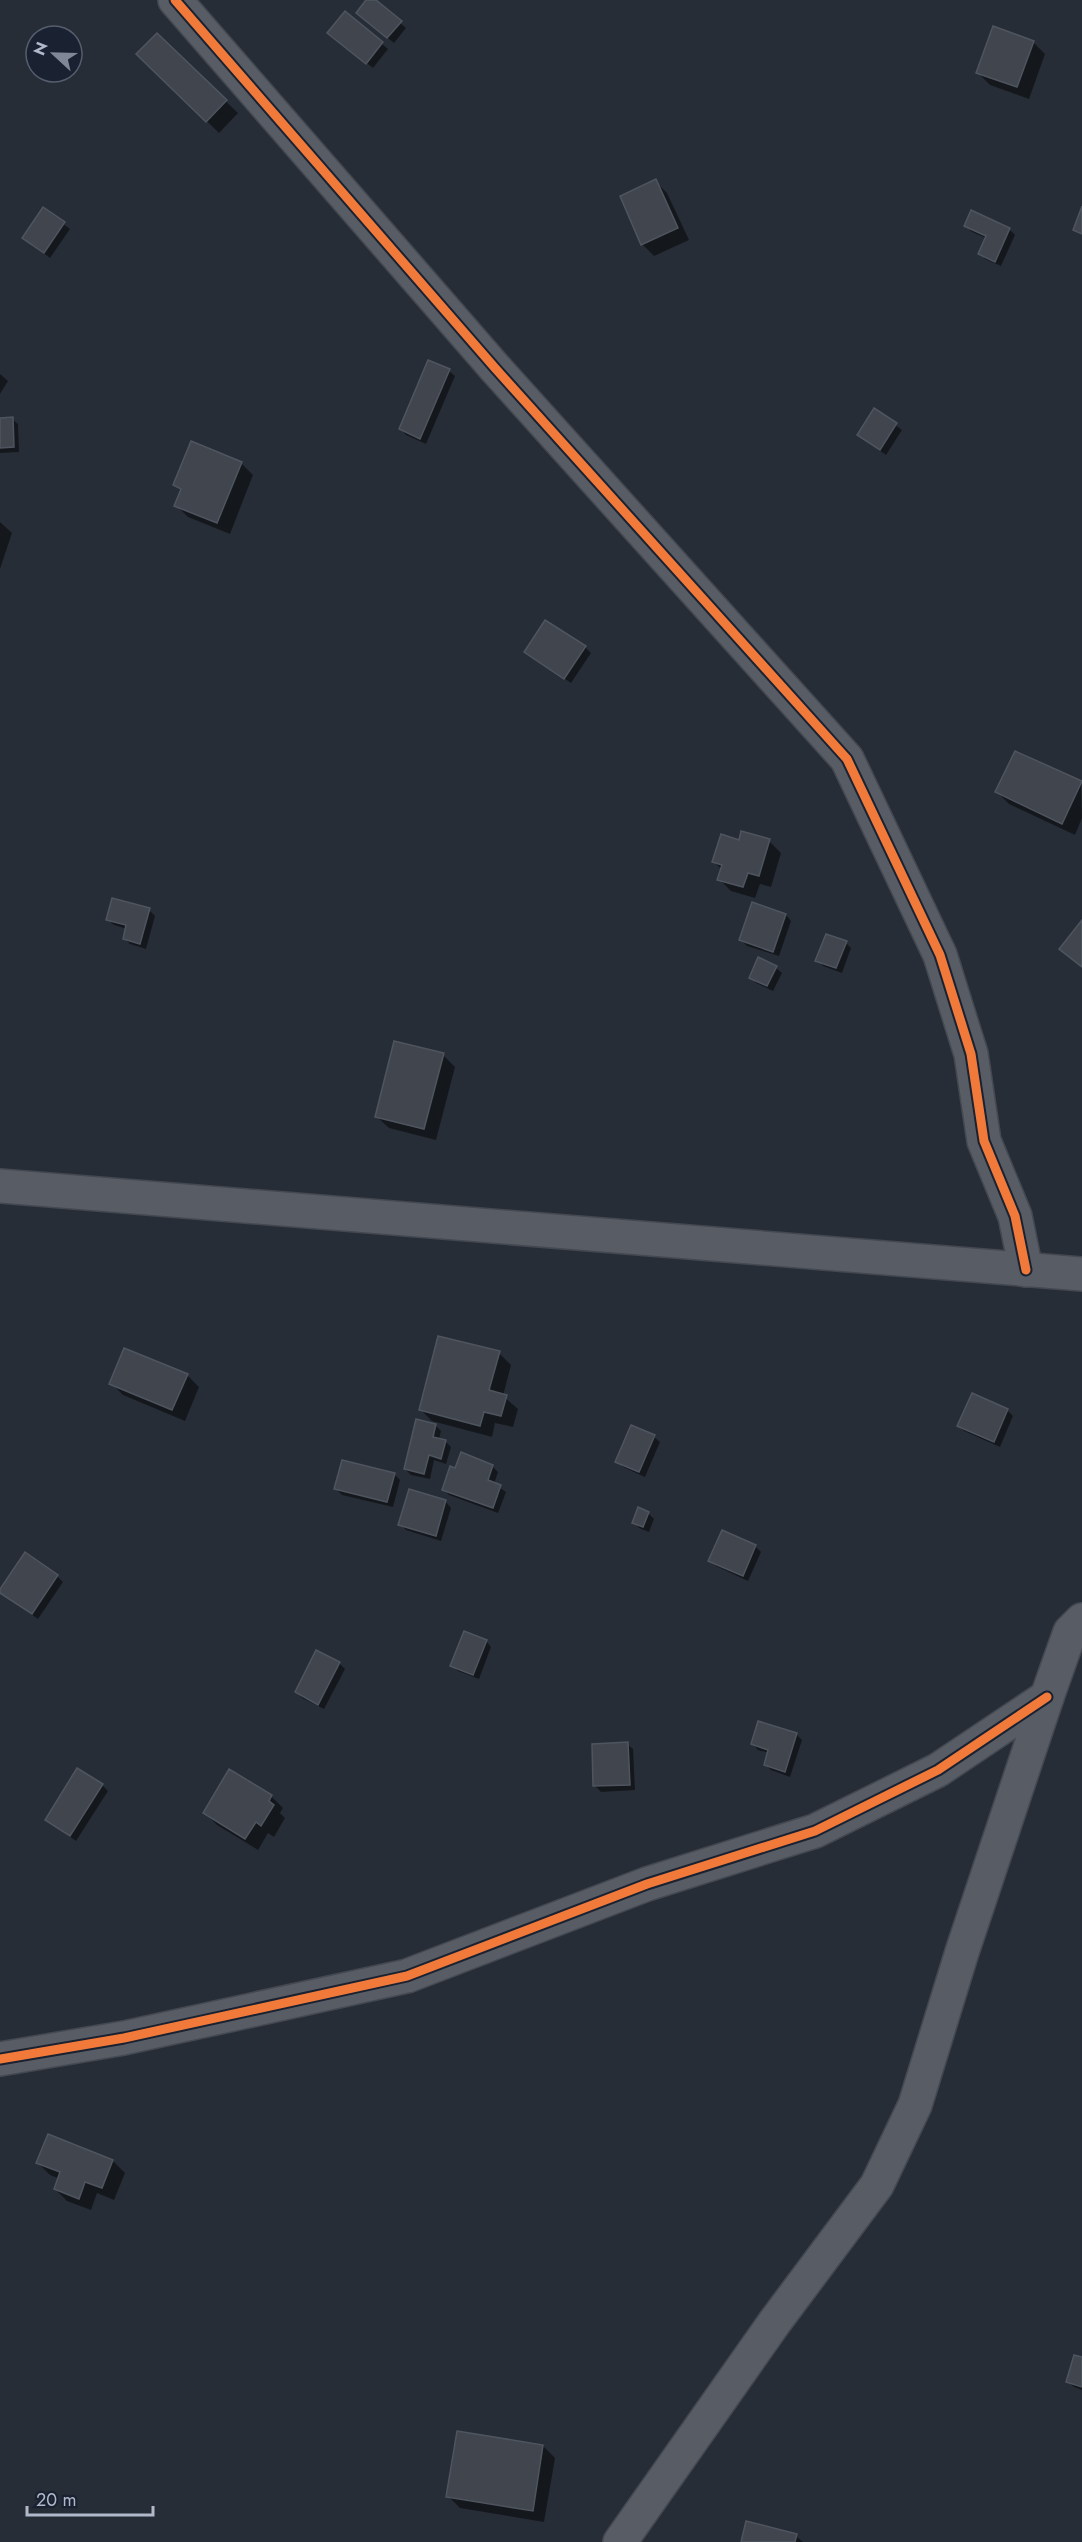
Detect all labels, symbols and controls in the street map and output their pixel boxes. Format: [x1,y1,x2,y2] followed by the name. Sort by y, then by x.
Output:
[24,24,84,84] north arrow
[28,38,54,59] text: N
[27,2479,153,2517] scale bar
[36,2487,76,2513] text: 20 m

